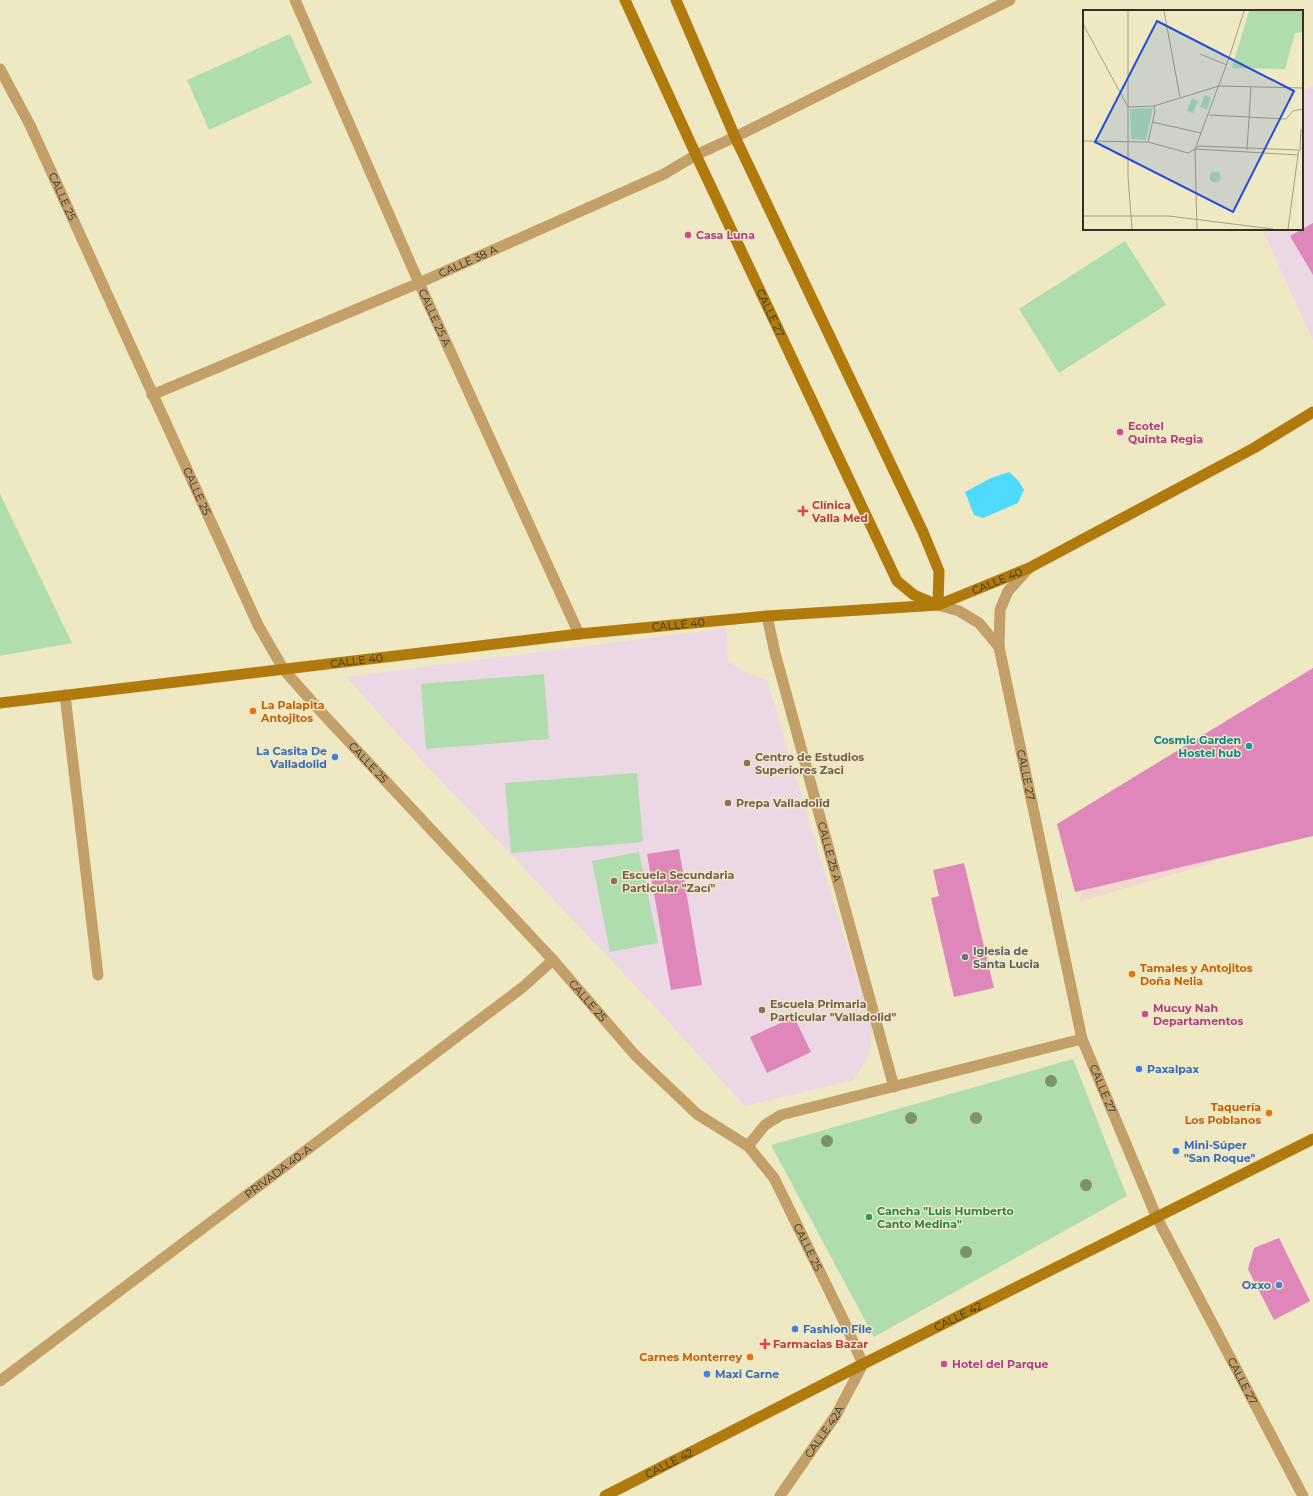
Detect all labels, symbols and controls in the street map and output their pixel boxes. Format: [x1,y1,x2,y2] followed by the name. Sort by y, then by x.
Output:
[1083,10,1303,230] inset map
[46,170,80,223] street label: CALLE 25
[696,228,755,242] place label: Casa Luna
[683,230,693,240] marker: Casa Luna
[436,242,499,280] street label: CALLE 38 A
[416,286,454,349] street label: CALLE 25 A
[753,287,788,339] street label: CALLE 27
[1128,419,1203,446] place label: Ecotel Quinta Regia
[1115,427,1125,437] marker: Ecotel Quinta Regia
[180,465,214,517] street label: CALLE 25
[811,498,868,525] place label: Clínica Valla Med
[797,505,809,517] marker: Clínica Valla Med
[970,564,1024,598] street label: CALLE 40
[651,615,706,634] street label: CALLE 40
[329,650,384,671] street label: CALLE 40
[260,698,325,725] place label: La Palapita Antojitos
[248,706,258,716] marker: La Palapita Antojitos
[1154,733,1241,760] place label: Cosmic Garden Hostel hub
[346,739,391,786] street label: CALLE 25
[1244,741,1254,751] marker: Cosmic Garden Hostel hub
[256,744,327,771] place label: La Casita De Valladolid
[1014,748,1038,801] street label: CALLE 27
[755,750,864,777] place label: Centro de Estudios Superiores Zaci
[330,752,340,762] marker: La Casita De Valladolid
[742,758,752,768] marker: Centro de Estudios Superiores Zaci
[736,796,830,810] place label: Prepa Valladolid
[723,798,733,808] marker: Prepa Valladolid
[815,820,844,884] street label: CALLE 25 A
[622,868,734,895] place label: Escuela Secundaria Particular "Zací"
[609,876,619,886] marker: Escuela Secundaria Particular "Zací"
[973,944,1040,971] place label: Iglesia de Santa Lucia
[960,952,970,962] marker: Iglesia de Santa Lucia
[1140,961,1253,988] place label: Tamales y Antojitos Doña Nelia
[1127,969,1137,979] marker: Tamales y Antojitos Doña Nelia
[566,976,610,1024] street label: CALLE 25
[770,997,896,1024] place label: Escuela Primaria Particular "Valladolid"
[1153,1001,1244,1028] place label: Mucuy Nah Departamentos
[757,1005,767,1015] marker: Escuela Primaria Particular "Valladolid"
[1140,1009,1150,1019] marker: Mucuy Nah Departamentos
[1086,1062,1119,1115] street label: CALLE 27
[1147,1062,1199,1076] place label: Paxalpax
[1134,1064,1144,1074] marker: Paxalpax
[1185,1100,1261,1127] place label: Taquería Los Poblanos
[1264,1108,1274,1118] marker: Taquería Los Poblanos
[1184,1138,1256,1165] place label: Mini-Súper "San Roque"
[242,1142,314,1201] street label: PRIVADA 40-A
[1171,1146,1181,1156] marker: Mini-Súper "San Roque"
[877,1204,1014,1231] place label: Cancha "Luis Humberto Canto Medina"
[864,1212,874,1222] marker: Cancha "Luis Humberto Canto Medina"
[790,1221,825,1273] street label: CALLE 25
[1242,1278,1271,1292] place label: Oxxo
[1274,1280,1284,1290] marker: Oxxo
[931,1299,984,1334] street label: CALLE 42
[803,1322,872,1336] place label: Fashion File
[790,1324,800,1334] marker: Fashion File
[773,1337,868,1351] place label: Farmacias Bazar
[760,1339,770,1349] marker: Farmacias Bazar
[639,1350,742,1364] place label: Carnes Monterrey
[745,1352,755,1362] marker: Carnes Monterrey
[1224,1355,1261,1407] street label: CALLE 27
[952,1357,1049,1371] place label: Hotel del Parque
[939,1359,949,1369] marker: Hotel del Parque
[715,1367,779,1381] place label: Maxi Carne
[702,1369,712,1379] marker: Maxi Carne
[802,1403,847,1461] street label: CALLE 42A
[643,1445,696,1481] street label: CALLE 42

